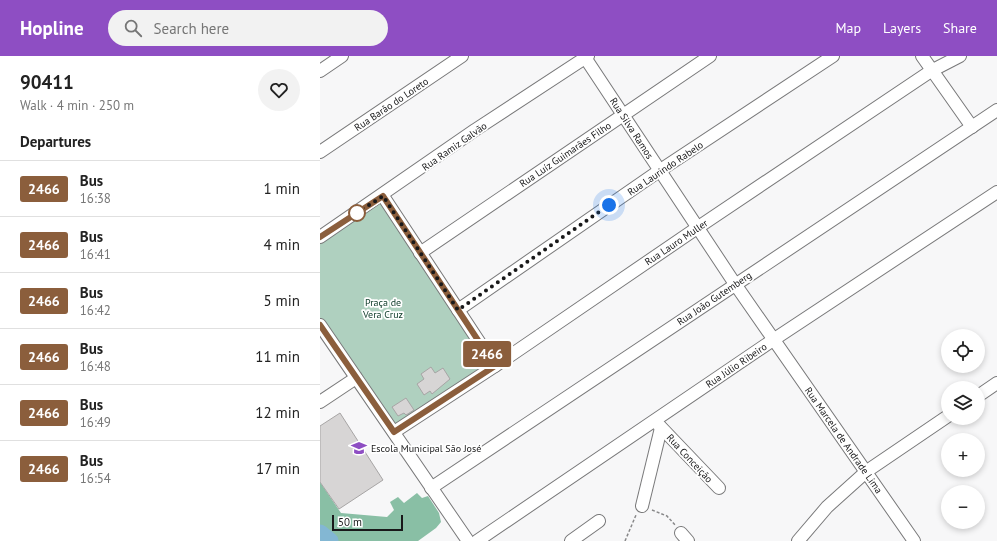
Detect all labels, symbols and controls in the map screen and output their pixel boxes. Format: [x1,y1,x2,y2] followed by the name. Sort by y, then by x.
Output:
[108,10,388,46] search box
[20,16,84,40] text: Hopline
[122,17,144,39] icon: search
[154,19,229,38] text: Search here
[835,19,861,37] text: Map
[883,19,921,37] text: Layers
[943,19,977,37] text: Share
[258,69,300,111] button: heart
[20,70,74,94] text: 90411
[352,75,431,134] street label: Rua Barão do Loreto
[607,95,656,161] street label: Rua Silva Ramos
[20,97,134,114] text: Walk · 4 min · 250 m
[419,119,489,174] street label: Rua Ramiz Galvão
[517,119,614,190] street label: Rua Luíz Guimarães Filho
[20,132,91,151] text: Departures
[625,138,706,199] street label: Rua Laurindo Rabelo
[80,171,103,190] text: Bus
[263,179,300,198] text: 1 min
[28,180,60,198] text: 2466
[80,190,111,207] text: 16:38
[599,195,619,215] your location
[348,204,366,222] unlabelled marker
[642,216,711,268] street label: Rua Lauro Muller
[80,227,103,246] text: Bus
[263,235,300,254] text: 4 min
[28,236,60,254] text: 2466
[80,246,111,263] text: 16:41
[674,269,754,328] street label: Rua João Gutemberg
[80,283,103,302] text: Bus
[263,291,300,310] text: 5 min
[28,292,60,310] text: 2466
[362,296,403,321] park label: Praça de Vera Cruz
[80,302,111,319] text: 16:42
[941,329,985,529] map controls
[941,329,985,373] button: locate
[80,339,103,358] text: Bus
[703,340,769,391] street label: Rua Júlio Ribeiro
[459,341,515,367] line badge: 2466
[471,345,503,363] text: 2466
[255,347,300,366] text: 11 min
[28,348,60,366] text: 2466
[80,358,111,375] text: 16:48
[941,381,985,425] button: layers
[802,385,885,496] street label: Rua Marcela de Andrade Lima
[80,395,103,414] text: Bus
[255,403,300,422] text: 12 min
[28,404,60,422] text: 2466
[80,414,111,431] text: 16:49
[664,431,716,485] street label: Rua Conceição
[941,433,985,477] button: +
[350,439,368,457] school or university icon: Escola Municipal São José
[371,442,481,455] place label: Escola Municipal São José
[80,451,103,470] text: Bus
[256,459,300,478] text: 17 min
[28,460,60,478] text: 2466
[80,470,111,487] text: 16:54
[941,485,985,529] button: −
[332,513,403,532] scale bar
[338,515,362,529] text: 50 m

